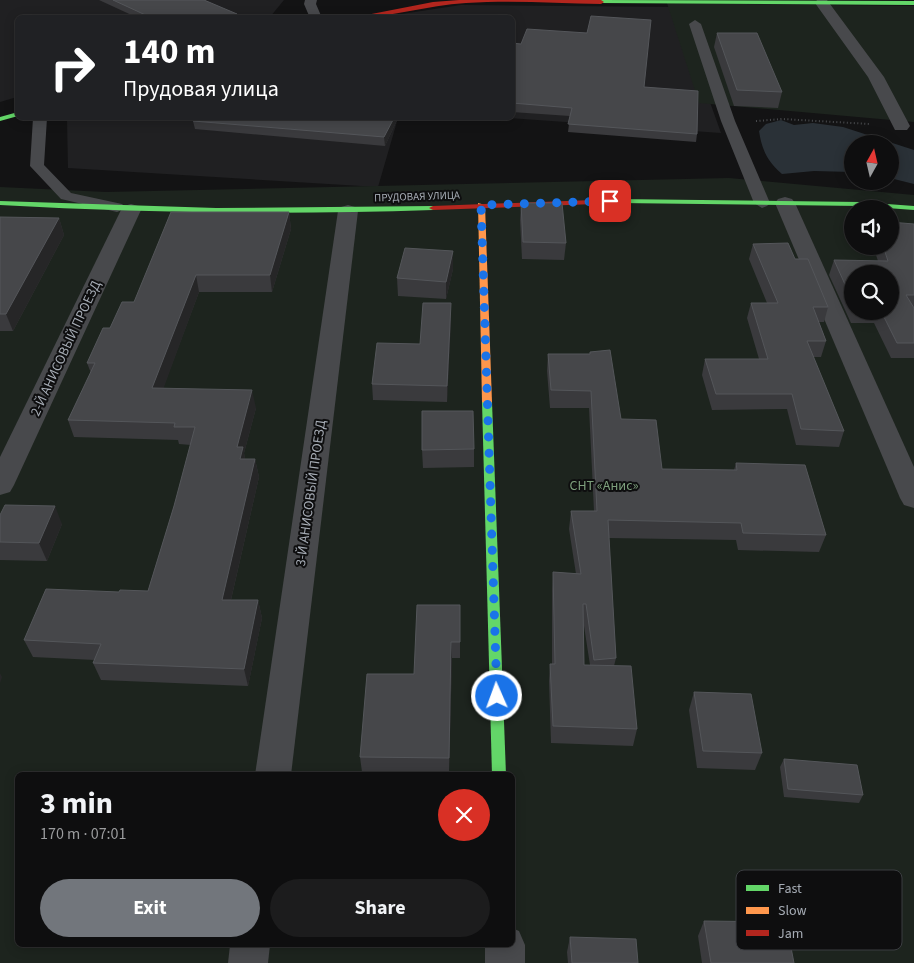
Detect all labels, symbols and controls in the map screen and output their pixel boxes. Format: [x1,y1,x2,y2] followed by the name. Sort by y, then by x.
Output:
[123,27,215,77] text: 140 m
[40,35,105,100] icon: right
[123,73,279,105] text: Прудовая улица
[844,135,899,190] north arrow
[844,135,899,320] map controls
[589,180,631,222] pin
[596,187,624,215] icon: arrive
[374,188,460,205] street label: ПРУДОВАЯ УЛИЦА
[844,200,899,255] button: sound
[844,265,899,320] button: search
[26,277,106,419] street label: 2-Й АНИСОВЫЙ ПРОЕЗД
[291,419,331,568] street label: 3-Й АНИСОВЫЙ ПРОЕЗД
[569,476,639,496] park label: СНТ «Анис»
[470,669,522,721] position arrow
[40,782,113,825] text: 3 min
[438,789,490,841] button: close
[40,823,127,845] text: 170 m · 07:01
[736,870,902,950] legend
[40,879,260,937] button: Exit
[270,879,490,937] button: Share
[778,879,802,899] text: Fast
[778,901,807,921] text: Slow
[778,924,803,944] text: Jam

